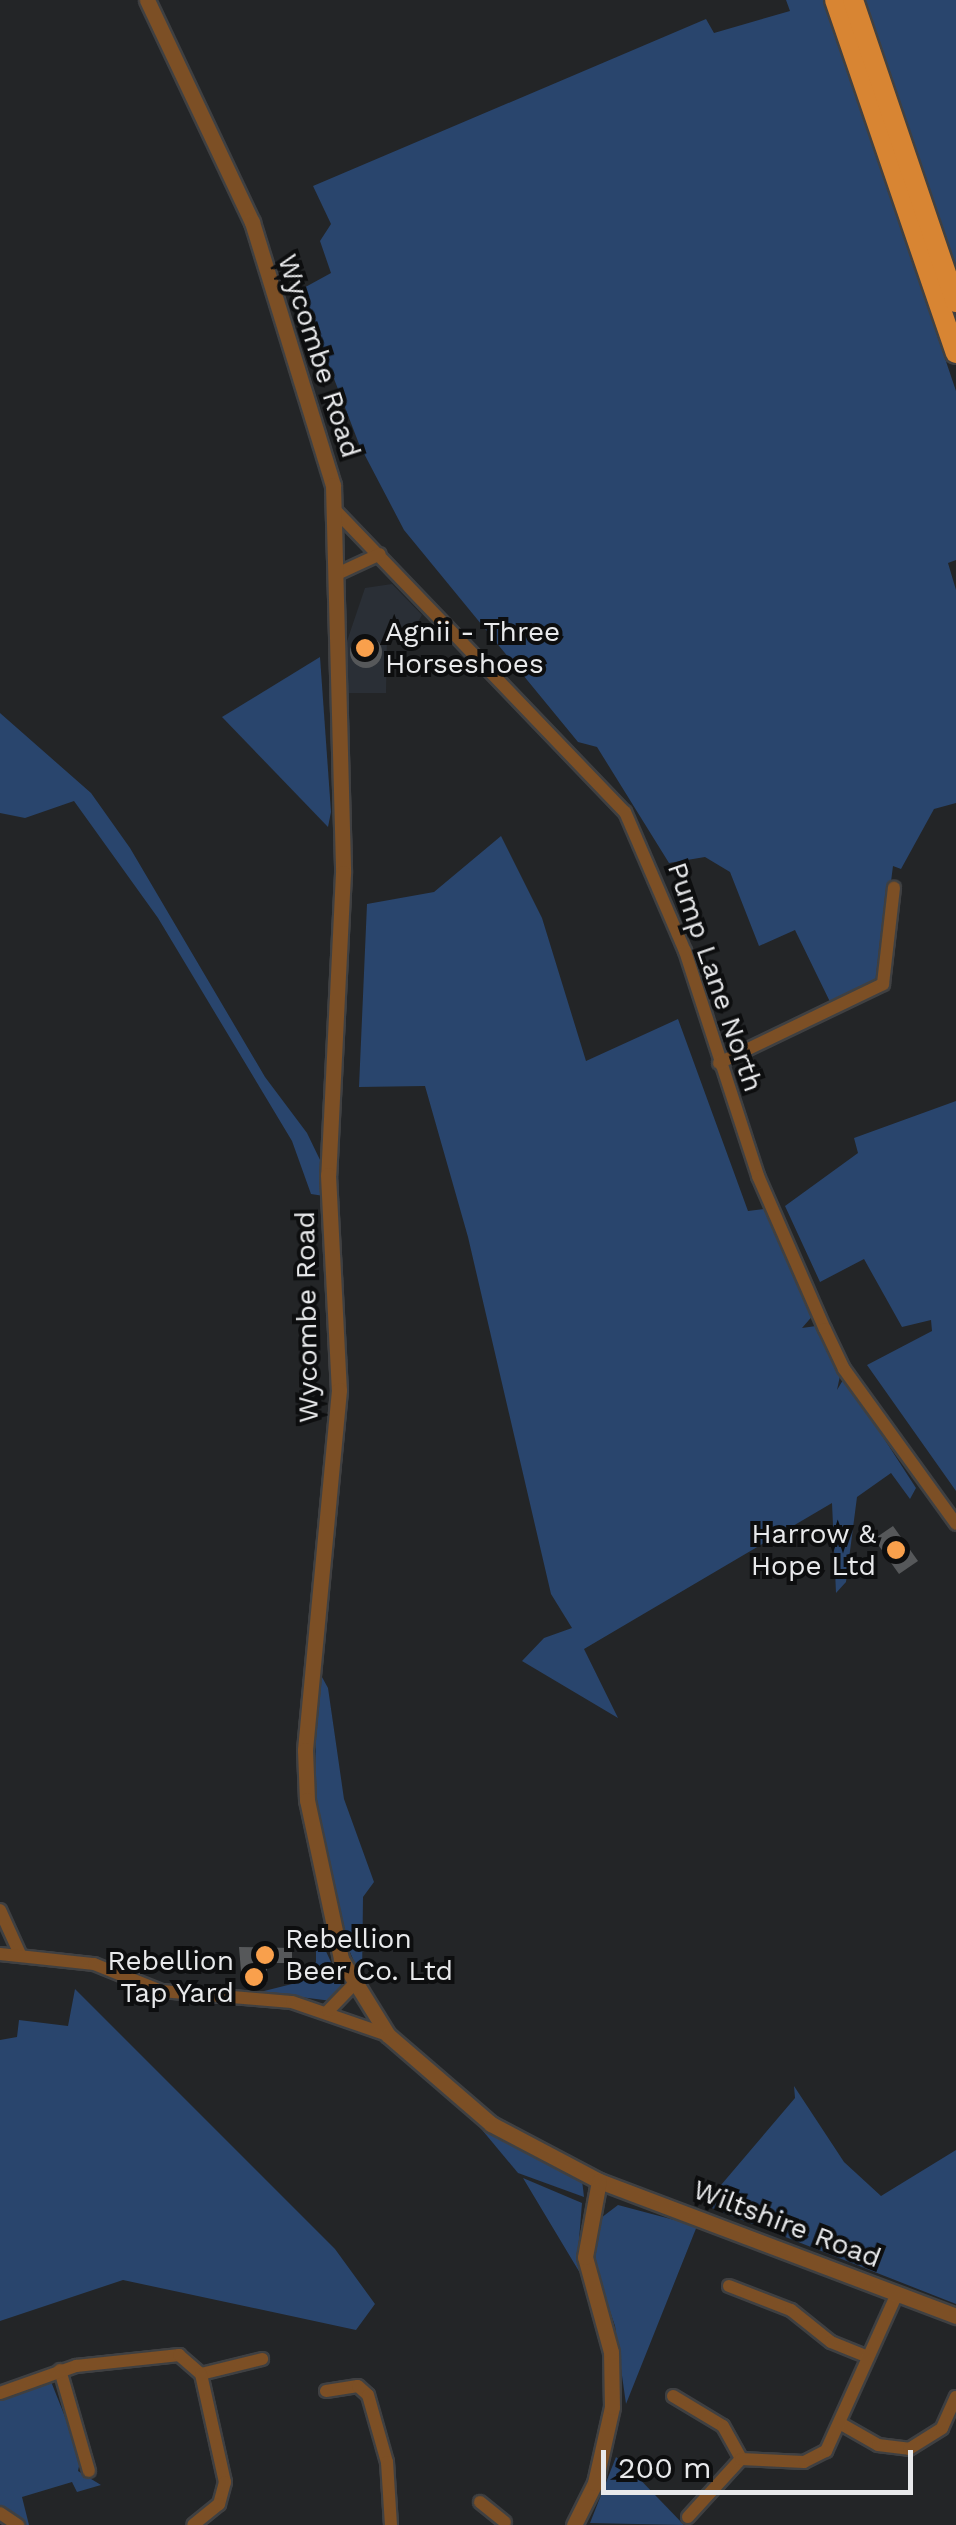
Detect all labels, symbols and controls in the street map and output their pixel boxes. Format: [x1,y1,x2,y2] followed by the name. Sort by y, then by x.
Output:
[270,250,368,462] street label: Wycombe Road
[385,615,561,681] place label: Agnii - Three Horseshoes
[354,637,376,659] marker: Agnii - Three Horseshoes
[660,858,770,1096] street label: Pump Lane North
[288,1211,326,1423] street label: Wycombe Road
[751,1517,876,1583] place label: Harrow & Hope Ltd
[885,1539,907,1561] marker: Harrow & Hope Ltd
[285,1922,454,1988] place label: Rebellion Beer Co. Ltd
[107,1944,234,2010] place label: Rebellion Tap Yard
[254,1944,276,1966] marker: Rebellion Beer Co. Ltd
[243,1966,265,1988] marker: Rebellion Tap Yard
[688,2173,886,2275] street label: Wiltshire Road
[606,2430,918,2492] scale bar
[618,2450,712,2485] text: 200 m

